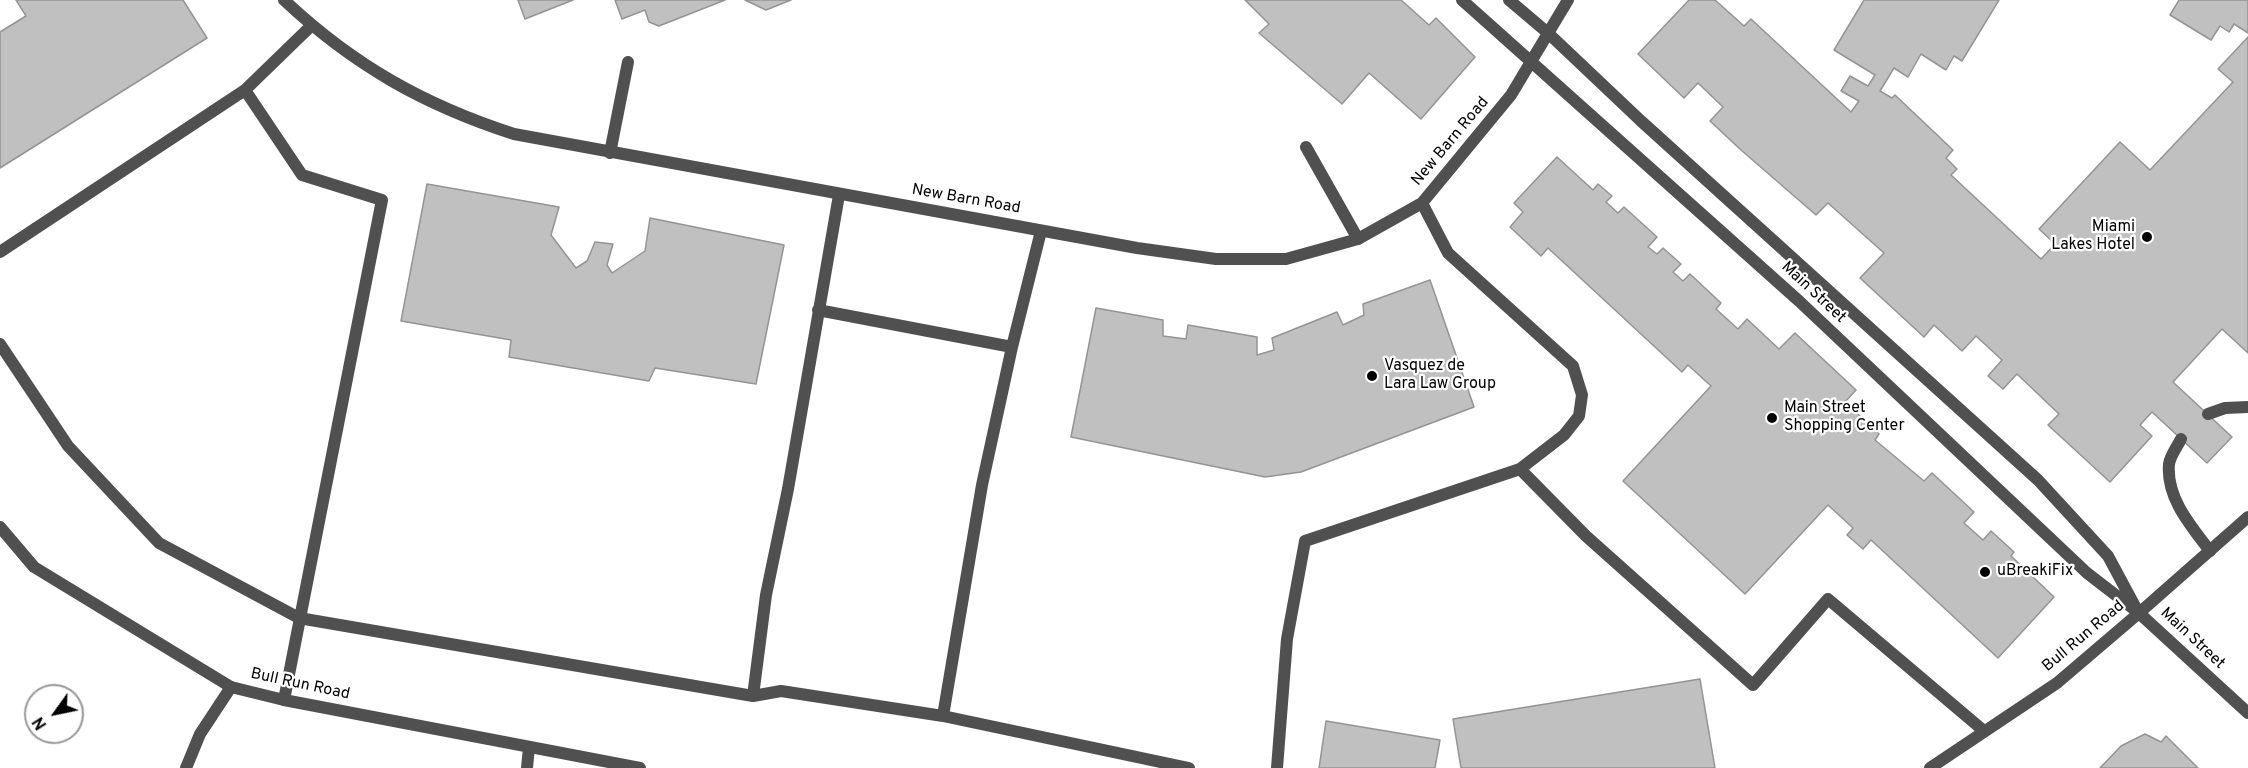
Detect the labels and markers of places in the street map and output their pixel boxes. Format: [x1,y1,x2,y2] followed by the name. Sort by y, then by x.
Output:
[2051,218,2135,256] place label: Miami Lakes Hotel
[2140,230,2154,244] marker: Miami Lakes Hotel
[1384,357,1496,395] place label: Vasquez de Lara Law Group
[1365,369,1379,383] marker: Vasquez de Lara Law Group
[1784,399,1905,437] place label: Main Street Shopping Center
[1765,411,1779,425] marker: Main Street Shopping Center
[1997,562,2073,582] place label: uBreakiFix
[1978,565,1992,579] marker: uBreakiFix

